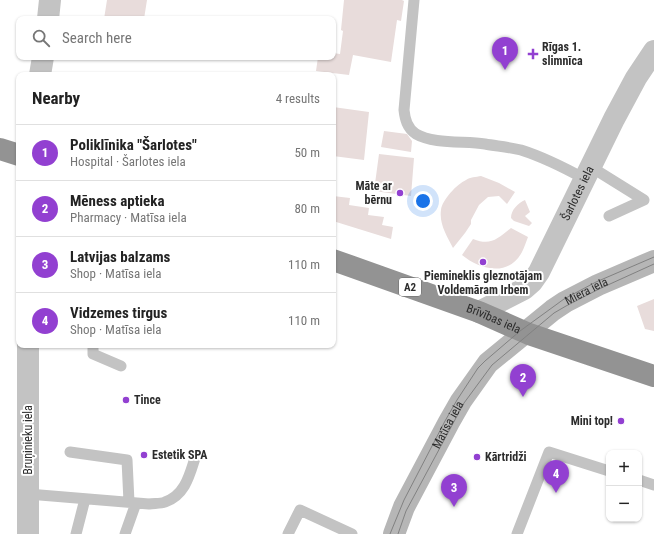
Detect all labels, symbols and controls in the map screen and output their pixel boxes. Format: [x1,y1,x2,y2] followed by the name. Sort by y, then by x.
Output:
[16,16,336,60] search box
[30,27,52,49] icon: search
[62,29,132,47] text: Search here
[492,37,518,70] pin: 1
[542,40,583,68] place label: Rīgas 1. slimnīca
[527,48,539,60] marker: Rīgas 1. slimnīca
[32,88,80,108] text: Nearby
[276,91,320,106] text: 4 results
[70,136,197,154] text: Poliklīnika "Šarlotes"
[42,145,48,160] text: 1
[294,145,320,160] text: 50 m
[70,154,186,169] text: Hospital · Šarlotes iela
[557,164,597,223] street label: Šarlotes iela
[355,179,392,207] place label: Māte ar bērnu
[395,188,405,198] marker: Māte ar bērnu
[413,191,433,211] your location
[70,192,164,210] text: Mēness aptieka
[42,201,48,216] text: 2
[294,201,320,216] text: 80 m
[70,210,187,225] text: Pharmacy · Matīsa iela
[70,248,170,266] text: Latvijas balzams
[42,257,48,272] text: 3
[288,257,320,272] text: 110 m
[478,257,488,267] marker: Piemineklis gleznotājam Voldemāram Irbem
[70,266,161,281] text: Shop · Matīsa iela
[424,269,542,297] place label: Piemineklis gleznotājam Voldemāram Irbem
[562,275,610,308] street label: Miera iela
[399,278,421,296] road number: A2
[464,301,523,337] street label: Brīvības iela
[70,304,167,322] text: Vidzemes tirgus
[42,313,48,328] text: 4
[288,313,320,328] text: 110 m
[70,322,161,337] text: Shop · Matīsa iela
[510,364,536,397] pin: 2
[134,393,161,407] place label: Tince
[121,395,131,405] marker: Tince
[429,398,467,451] street label: Matīsa iela
[21,405,36,475] street label: Bruņinieku iela
[571,414,613,428] place label: Mini top!
[616,416,626,426] marker: Mini top!
[152,448,208,462] place label: Estetik SPA
[139,450,149,460] marker: Estetik SPA
[485,450,527,464] place label: Kārtridži
[606,450,642,522] map controls
[606,450,642,486] button: +
[472,452,482,462] marker: Kārtridži
[543,460,569,493] pin: 4
[441,474,467,507] pin: 3
[606,486,642,522] button: −

